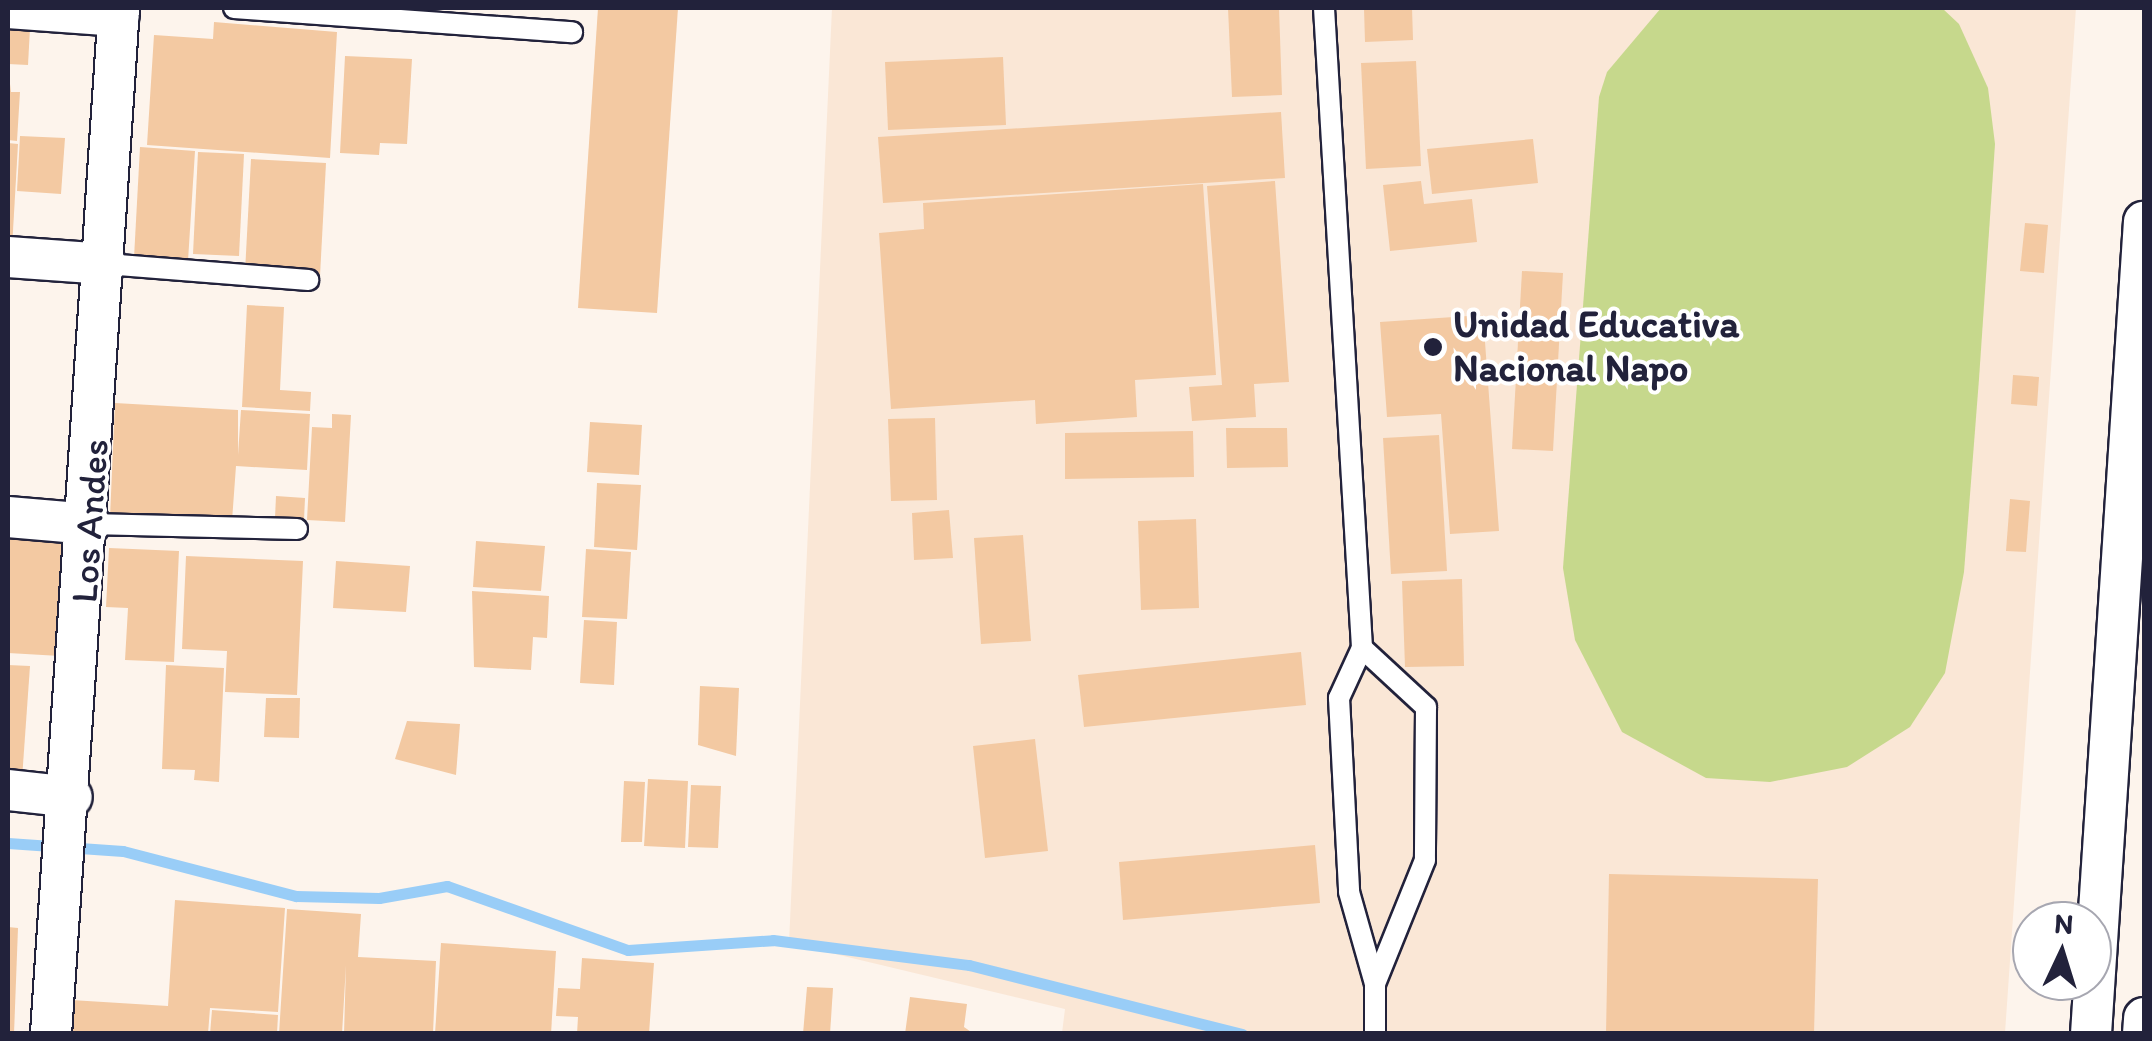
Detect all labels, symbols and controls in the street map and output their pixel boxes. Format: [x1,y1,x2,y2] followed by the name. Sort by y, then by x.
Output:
[1453,302,1738,392] place label: Unidad Educativa Nacional Napo
[1422,336,1444,358] marker: Unidad Educativa Nacional Napo
[61,437,119,605] street label: Los Andes
[2012,901,2112,1001] north arrow
[2053,905,2075,941] text: N

